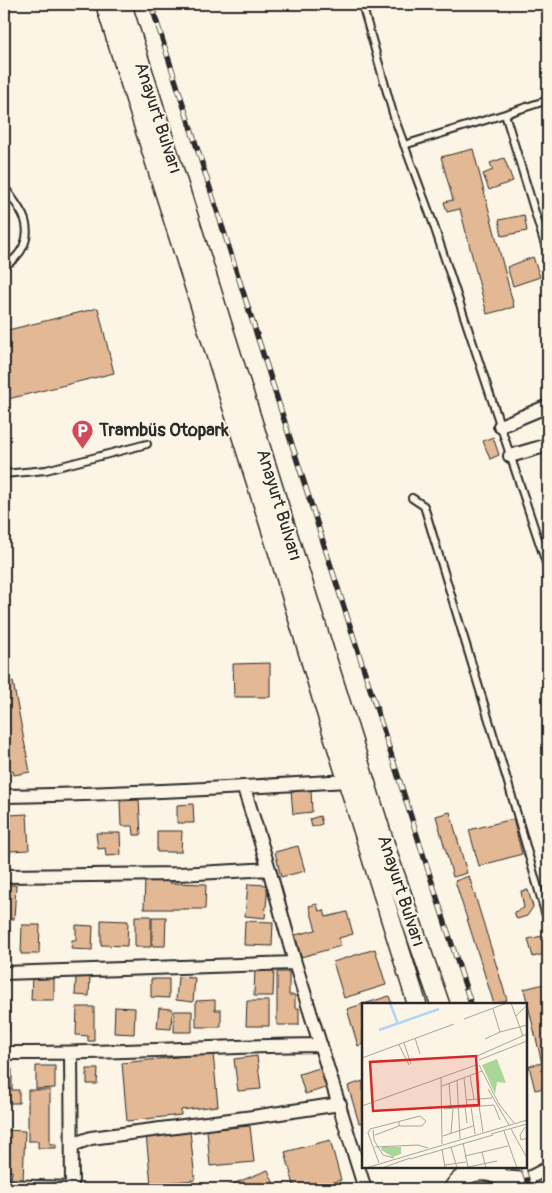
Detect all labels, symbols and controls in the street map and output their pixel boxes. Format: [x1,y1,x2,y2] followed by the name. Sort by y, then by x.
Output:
[129,59,187,177] street label: Anayurt Bulvarı
[71,418,95,449] parking icon: Trambüs Otopark
[98,419,229,442] place label: Trambüs Otopark
[251,446,307,564] street label: Anayurt Bulvarı
[372,832,430,950] street label: Anayurt Bulvarı
[362,1003,527,1168] inset map

